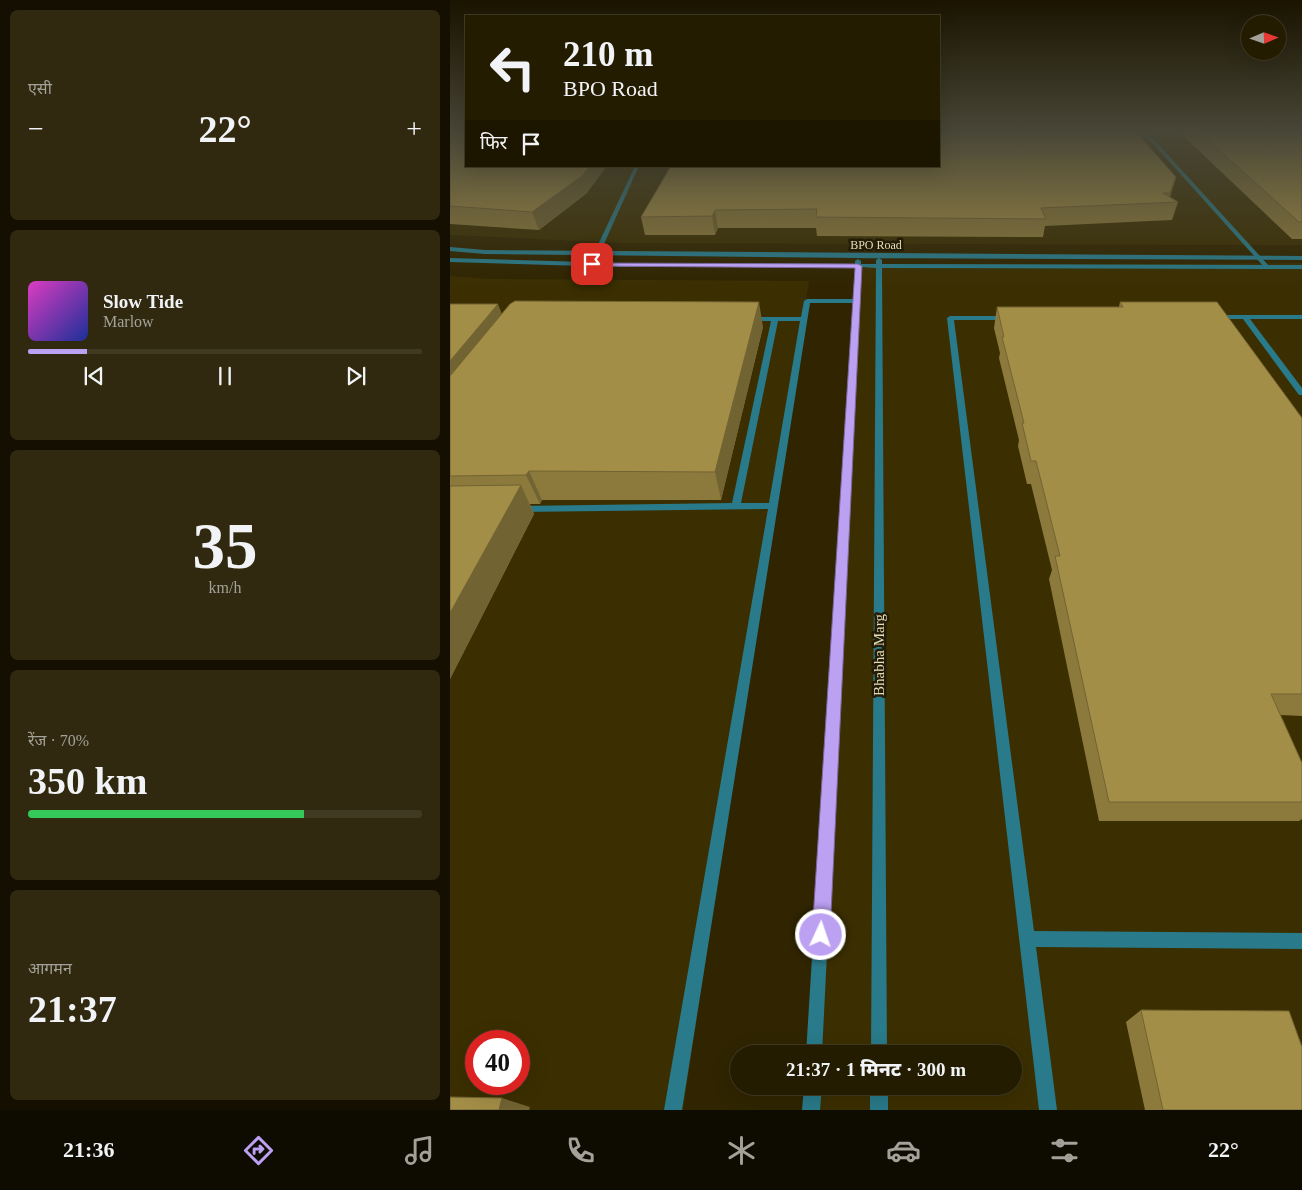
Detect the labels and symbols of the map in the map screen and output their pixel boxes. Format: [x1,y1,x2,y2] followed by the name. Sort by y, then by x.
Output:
[1241,15,1286,60] north arrow
[850,238,902,252] street label: BPO Road
[571,243,613,285] pin
[871,614,887,696] street label: Bhabha Marg
[794,908,846,960] position arrow
[465,1030,530,1095] speed limit sign: 40

